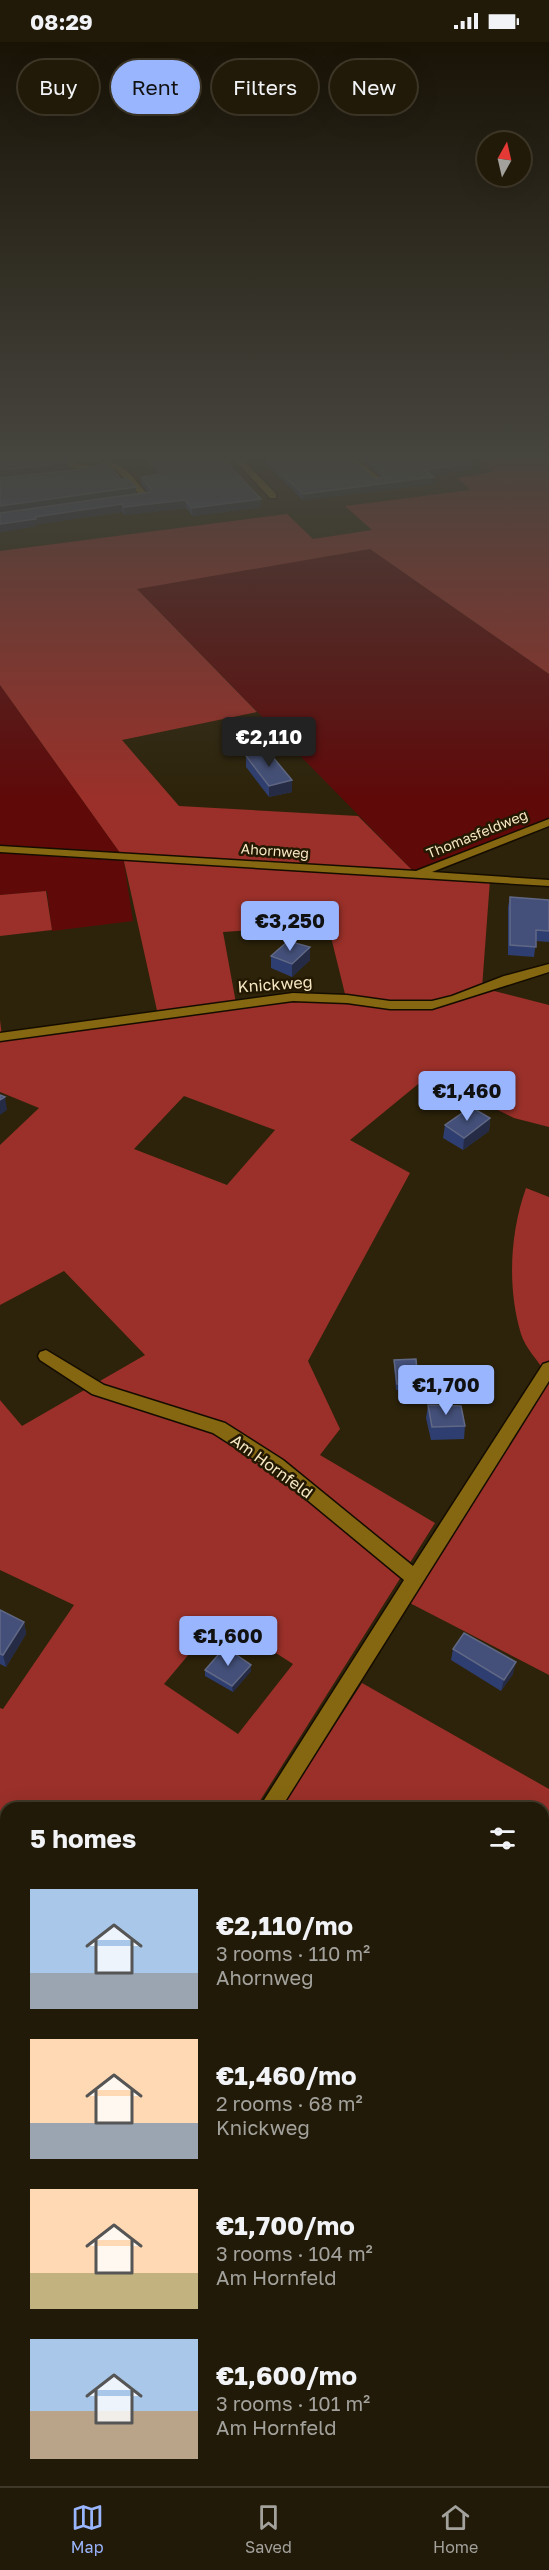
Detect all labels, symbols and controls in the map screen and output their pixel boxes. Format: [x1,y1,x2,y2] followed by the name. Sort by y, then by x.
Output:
[30,8,93,35] text: 08:29
[18,60,99,114] chip: Buy
[111,60,200,114] chip: Rent
[212,60,318,114] chip: Filters
[330,60,417,114] chip: New
[477,132,531,186] north arrow
[477,132,531,186] map controls
[220,717,318,768] pin: €2,110
[236,724,302,748] text: €2,110
[424,806,530,862] street label: Thomasfeldweg
[240,840,310,861] street label: Ahornweg
[241,901,339,952] pin: €3,250
[255,908,325,932] text: €3,250
[237,971,313,997] street label: Knickweg
[418,1071,516,1122] pin: €1,460
[433,1078,502,1102] text: €1,460
[397,1365,495,1416] pin: €1,700
[412,1372,480,1396] text: €1,700
[227,1430,317,1502] street label: Am Hornfeld
[179,1616,277,1667] pin: €1,600
[193,1623,263,1647] text: €1,600
[486,1822,519,1855] icon: filters
[30,1823,136,1854] text: 5 homes
[216,1910,353,1941] text: €2,110/mo
[78,1913,150,1985] icon: home
[216,1941,370,1965] text: 3 rooms · 110 m²
[216,1965,314,1989] text: Ahornweg
[216,2060,357,2091] text: €1,460/mo
[78,2063,150,2135] icon: home
[216,2091,363,2115] text: 2 rooms · 68 m²
[216,2115,310,2139] text: Knickweg
[216,2210,355,2241] text: €1,700/mo
[78,2213,150,2285] icon: home
[216,2241,373,2265] text: 3 rooms · 104 m²
[216,2265,337,2289] text: Am Hornfeld
[216,2360,357,2391] text: €1,600/mo
[78,2363,150,2435] icon: home
[216,2391,370,2415] text: 3 rooms · 101 m²
[216,2415,337,2439] text: Am Hornfeld
[71,2501,104,2557] tab: Map
[245,2501,292,2557] tab: Saved
[433,2501,478,2557] tab: Home

